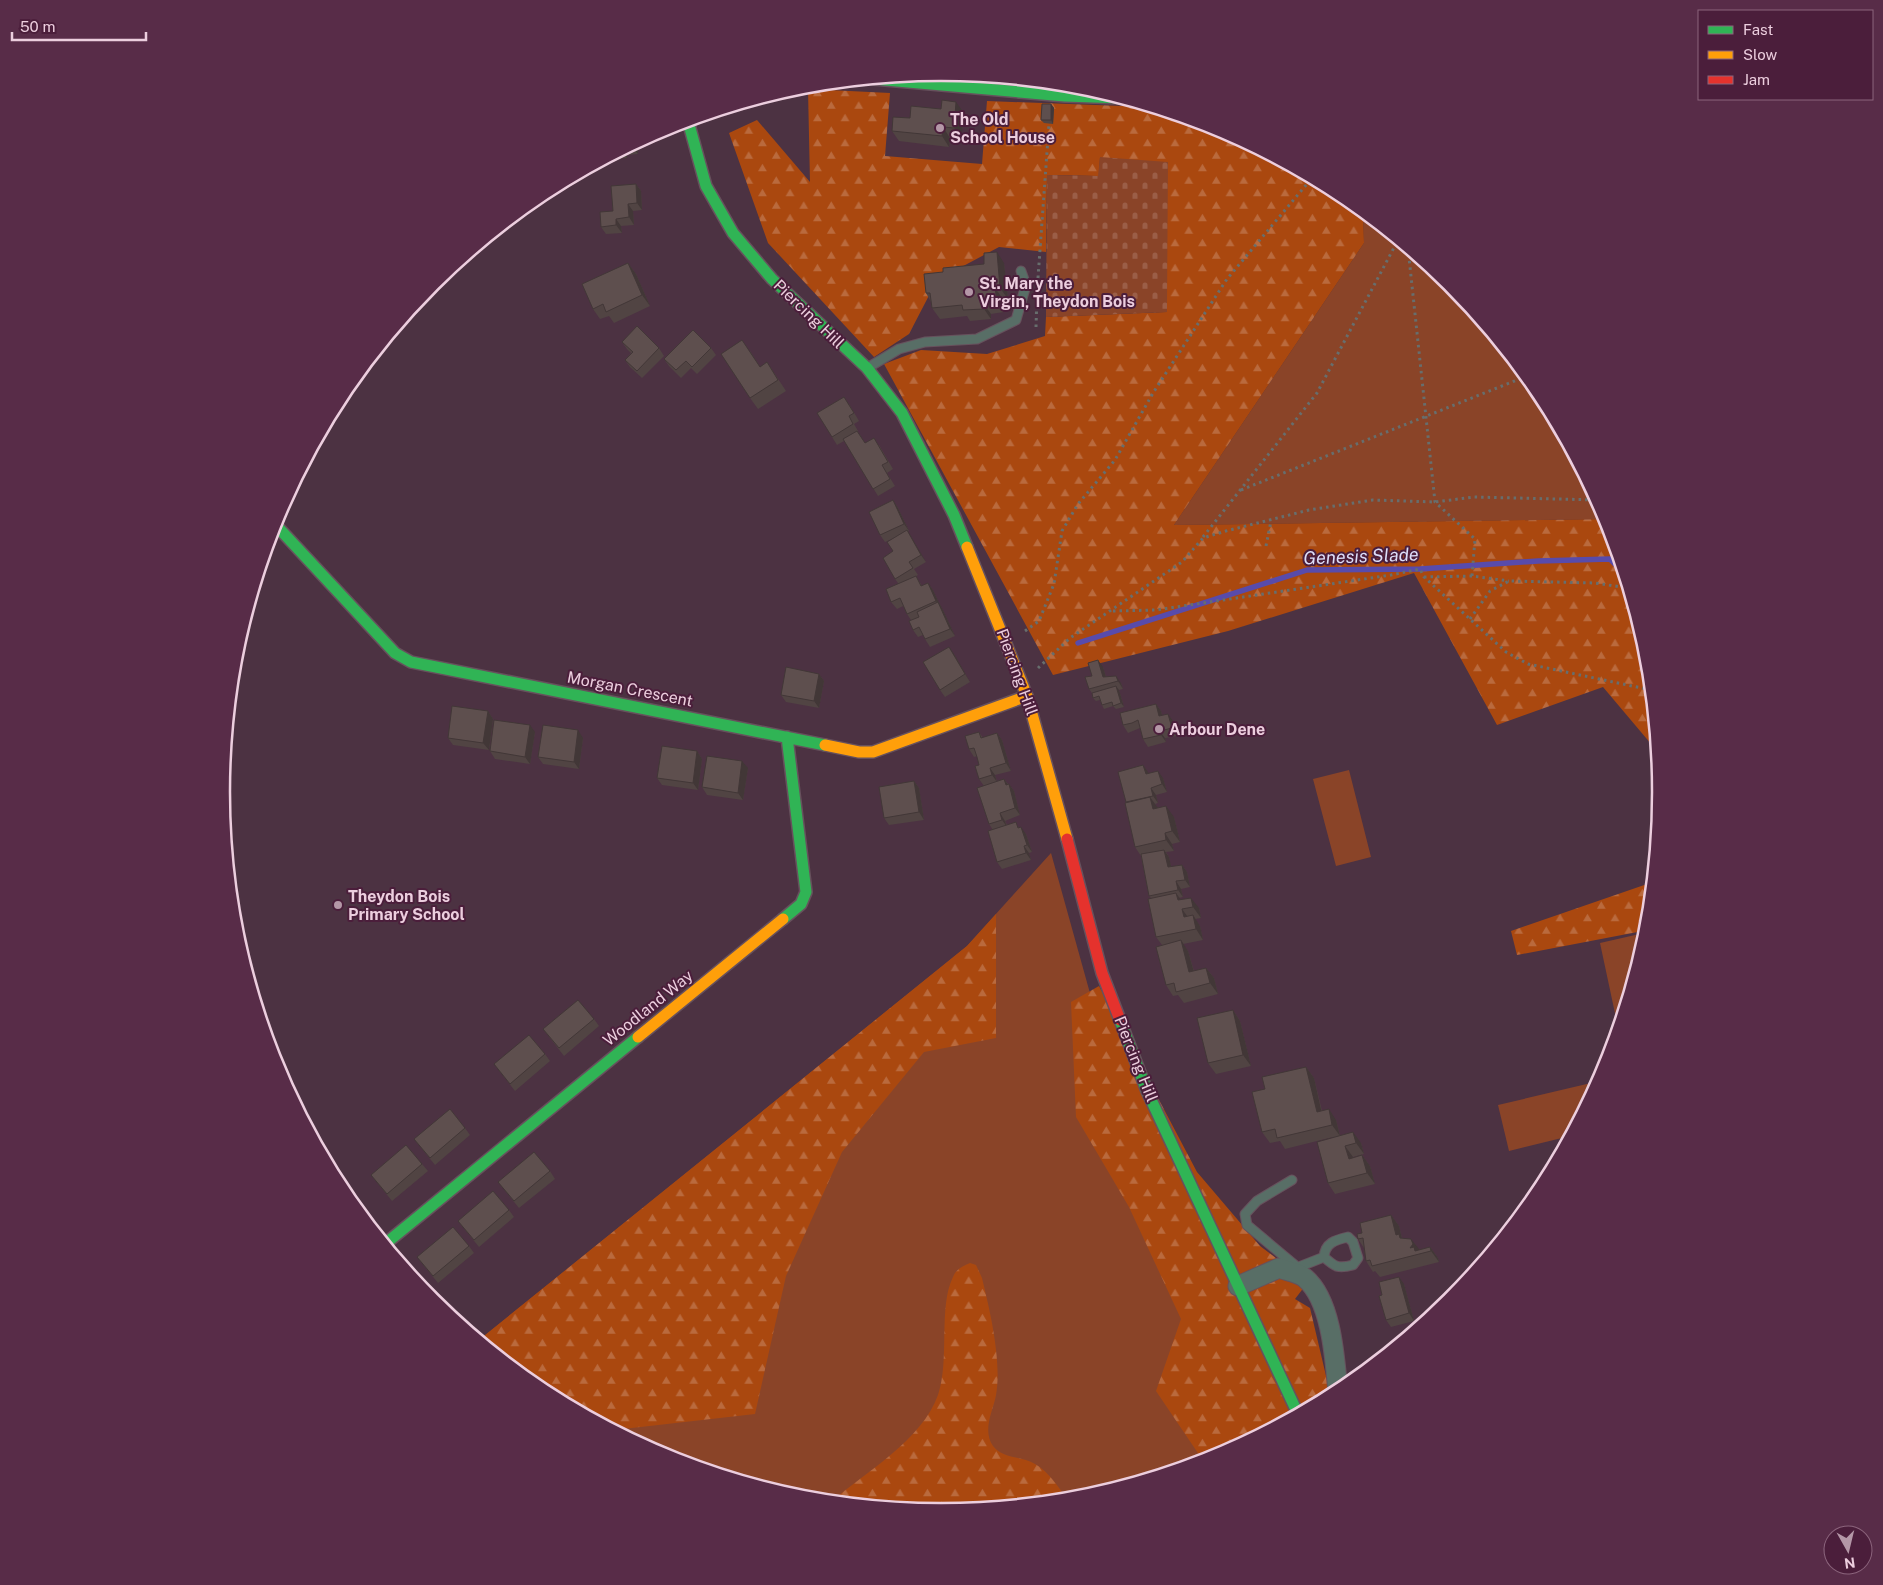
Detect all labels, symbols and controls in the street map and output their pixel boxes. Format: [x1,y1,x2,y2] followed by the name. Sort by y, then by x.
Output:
[12,10,146,42] scale bar
[1698,10,1873,100] legend
[20,18,55,35] text: 50 m
[1743,21,1773,38] text: Fast
[1743,46,1778,63] text: Slow
[1743,71,1770,88] text: Jam
[950,110,1055,147] place label: The Old School House
[934,122,946,134] marker: The Old School House
[979,274,1135,311] place label: St. Mary the Virgin, Theydon Bois
[770,276,848,352] street label: Piercing Hill
[963,286,975,298] marker: St. Mary the Virgin, Theydon Bois
[1303,543,1419,569] water label: Genesis Slade
[993,626,1042,718] street label: Piercing Hill
[565,667,695,711] street label: Morgan Crescent
[1169,720,1265,739] place label: Arbour Dene
[1153,723,1165,735] marker: Arbour Dene
[348,887,465,924] place label: Theydon Bois Primary School
[332,899,344,911] marker: Theydon Bois Primary School
[599,966,697,1050] street label: Woodland Way
[1110,1013,1162,1105] street label: Piercing Hill
[1823,1525,1873,1575] north arrow
[1843,1554,1856,1572] text: N

